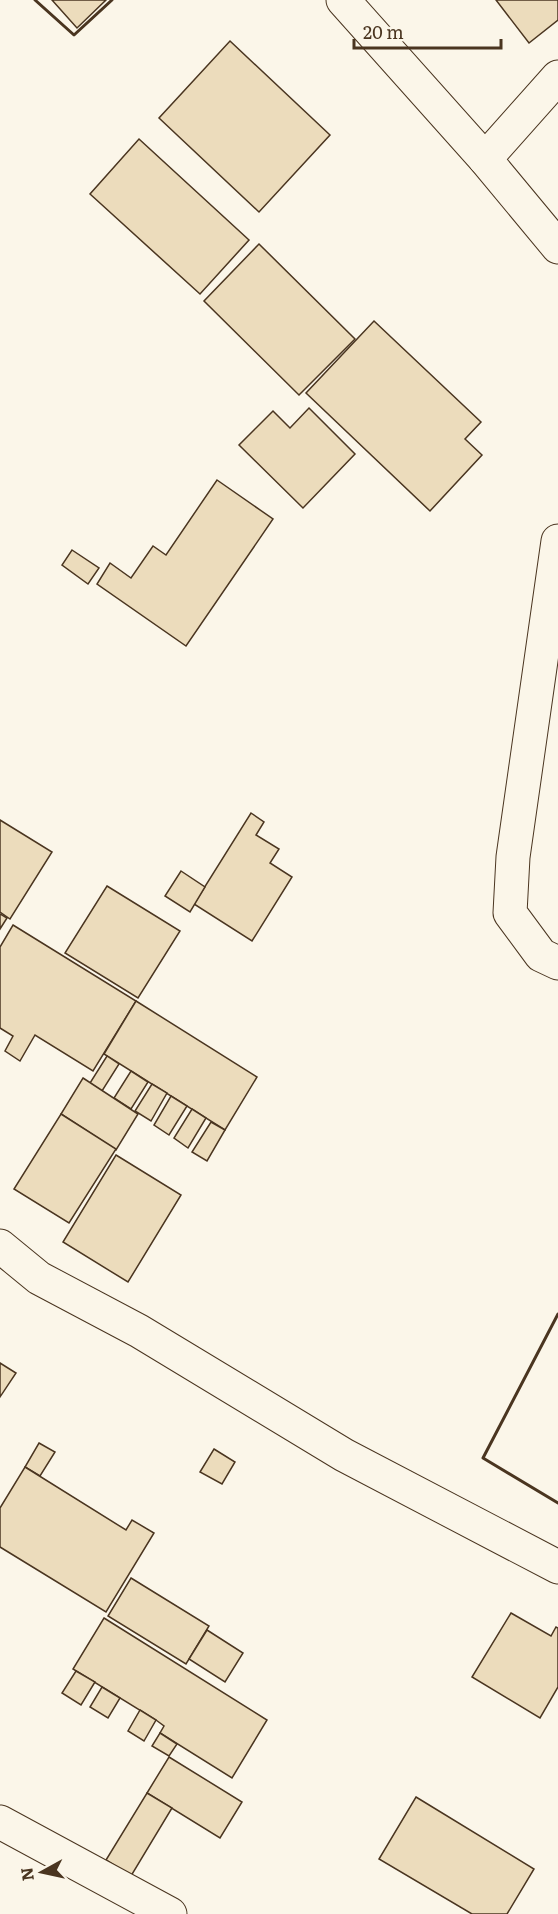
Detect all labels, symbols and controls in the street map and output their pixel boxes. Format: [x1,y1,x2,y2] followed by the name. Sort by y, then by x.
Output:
[354,12,501,50] scale bar
[363,18,404,45] text: 20 m
[12,1842,72,1902] north arrow
[13,1866,39,1883] text: N

